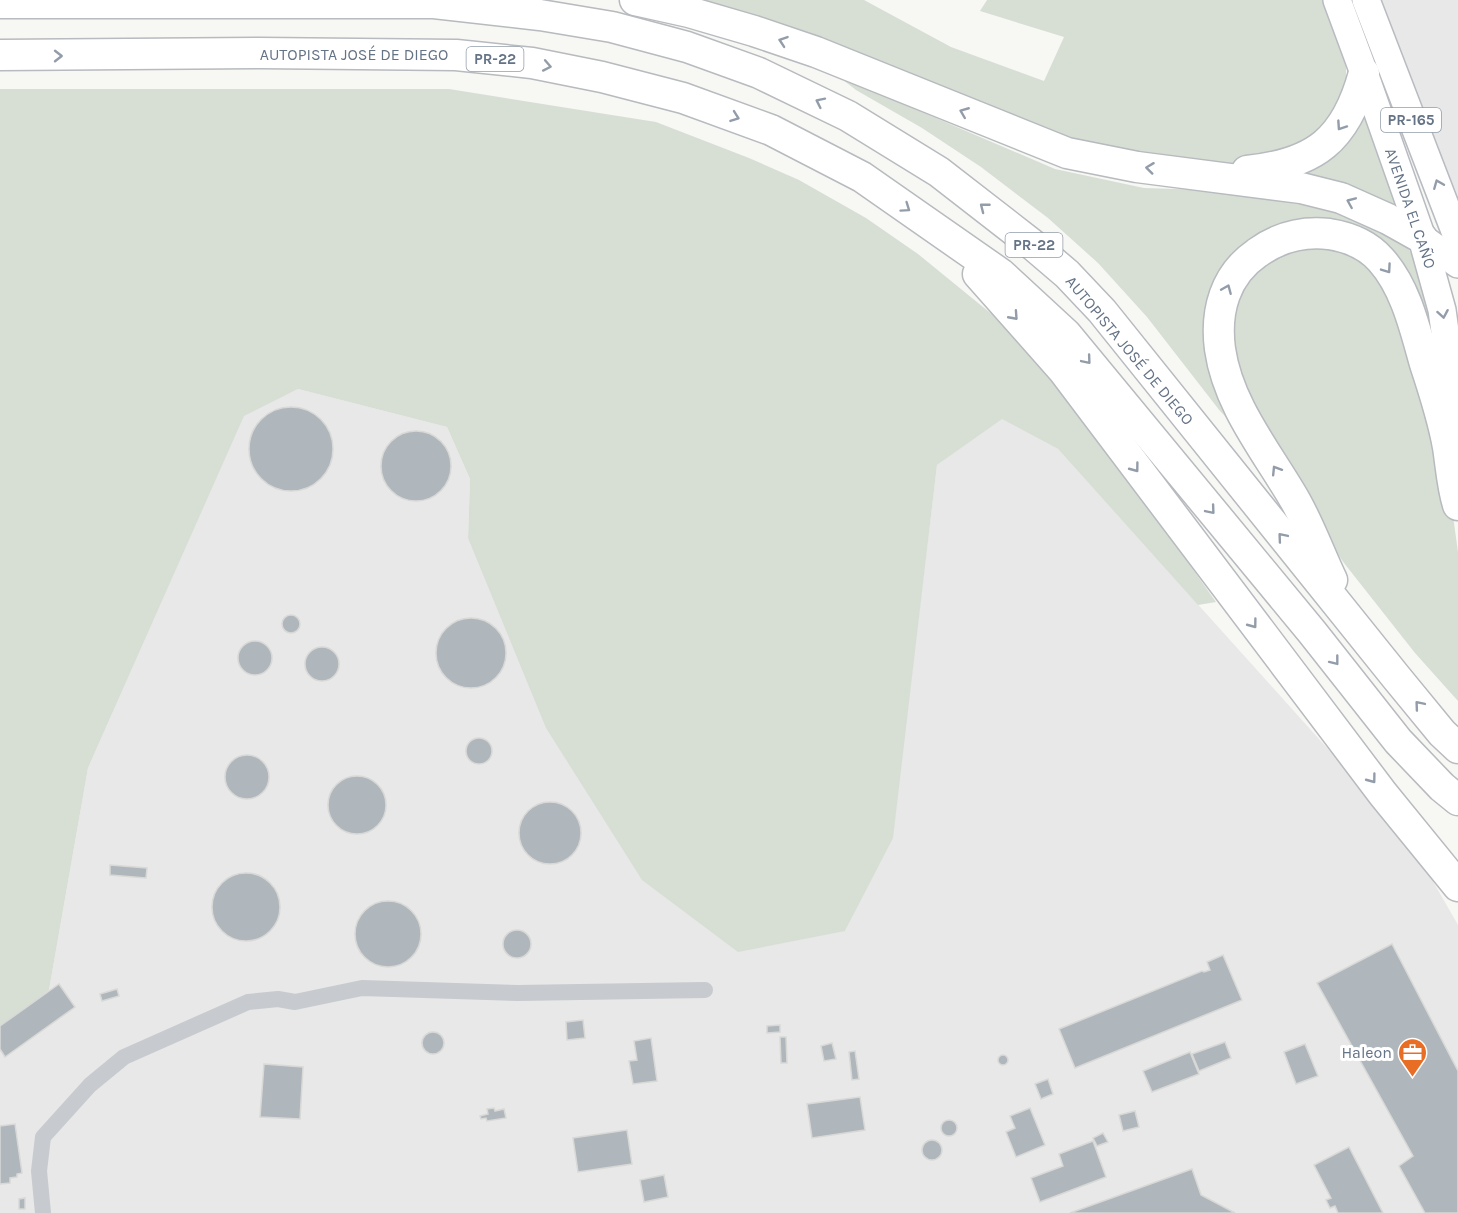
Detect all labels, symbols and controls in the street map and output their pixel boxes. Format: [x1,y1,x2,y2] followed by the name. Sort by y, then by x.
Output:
[778,35,789,48] one-way arrow
[260,45,448,64] street label: AUTOPISTA JOSÉ DE DIEGO
[466,47,524,71] road number: PR-22
[54,50,63,62] one-way arrow
[541,59,551,72] one-way arrow
[815,98,826,110] one-way arrow
[959,107,970,119] one-way arrow
[1381,108,1441,132] road number: PR-165
[729,109,740,122] one-way arrow
[1337,119,1348,130] one-way arrow
[1381,145,1440,271] street label: AVENIDA EL CAÑO
[1145,162,1154,175] one-way arrow
[1433,179,1445,190] one-way arrow
[1346,197,1357,209] one-way arrow
[899,201,910,212] one-way arrow
[980,203,991,214] one-way arrow
[1006,233,1062,257] road number: PR-22
[1380,262,1391,273] one-way arrow
[1062,272,1198,429] street label: AUTOPISTA JOSÉ DE DIEGO
[1220,285,1232,296] one-way arrow
[1007,309,1018,320] one-way arrow
[1436,310,1448,319] one-way arrow
[1080,353,1091,364] one-way arrow
[1128,462,1139,473] one-way arrow
[1273,465,1284,476] one-way arrow
[1204,503,1215,514] one-way arrow
[1279,533,1290,544] one-way arrow
[1246,617,1257,628] one-way arrow
[1327,655,1338,666] one-way arrow
[1415,701,1426,712] one-way arrow
[1364,772,1375,783] one-way arrow
[1397,1036,1429,1078] office icon: Haleon
[1341,1043,1392,1062] place label: Haleon

